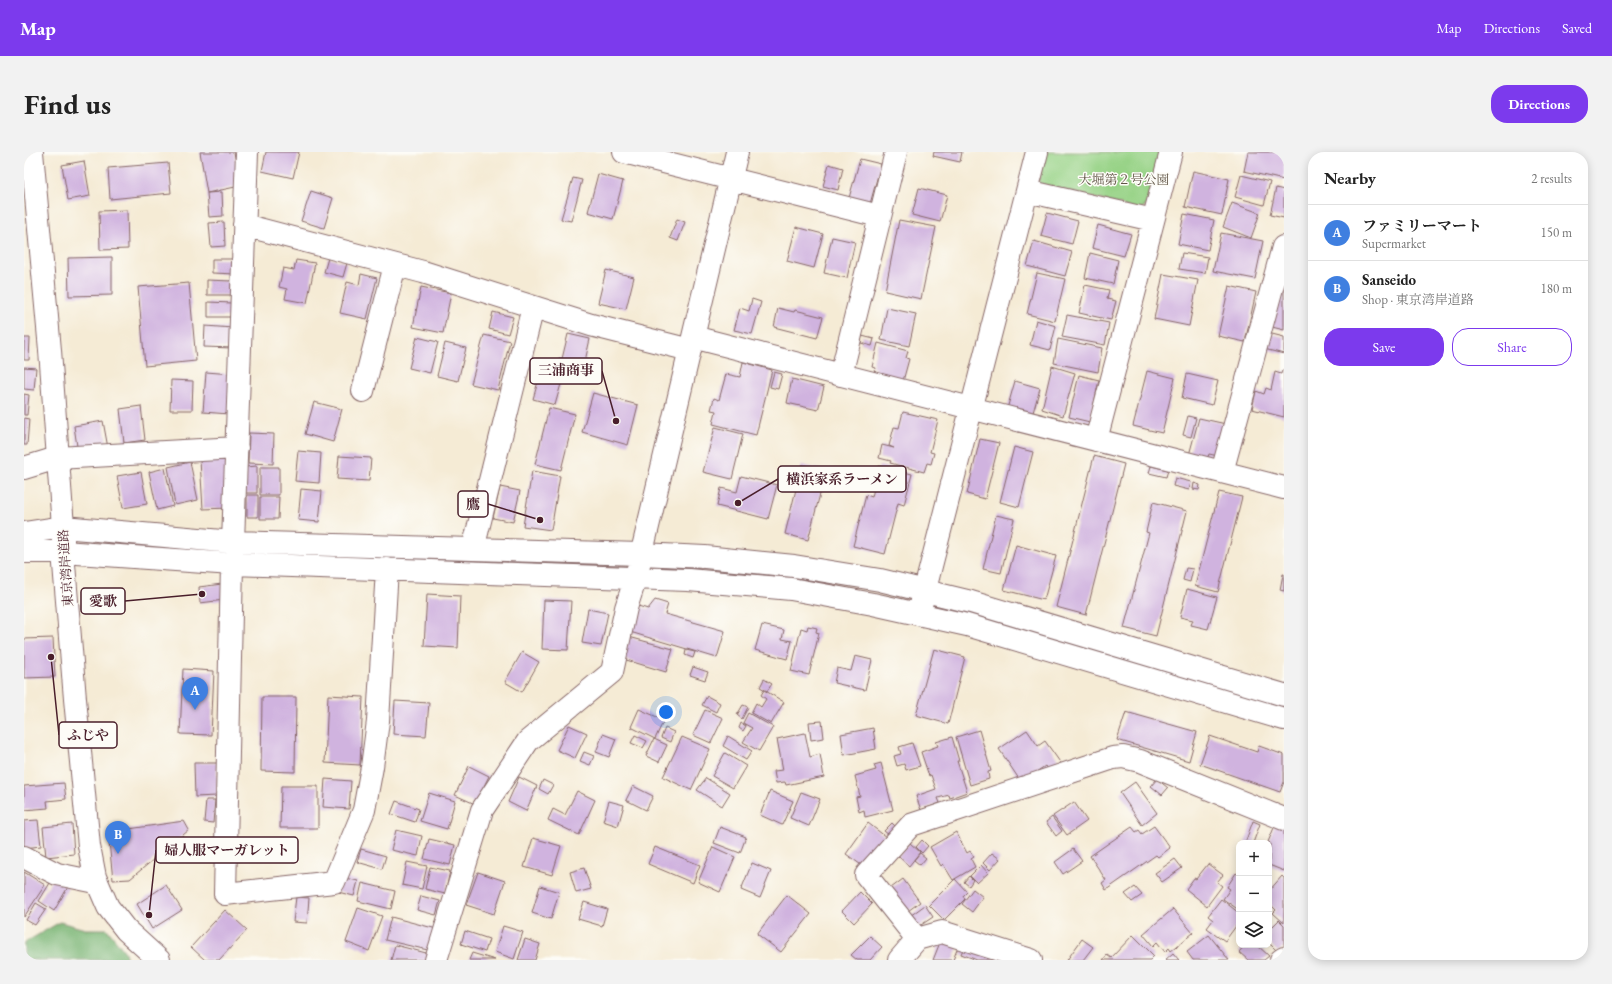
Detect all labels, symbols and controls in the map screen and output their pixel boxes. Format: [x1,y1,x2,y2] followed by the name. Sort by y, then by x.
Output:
[20,16,56,41] text: Map
[1436,19,1462,37] text: Map
[1484,19,1540,37] text: Directions
[1562,19,1592,37] text: Saved
[1491,85,1588,123] button: Directions
[24,86,111,122] text: Find us
[1324,167,1376,189] text: Nearby
[1531,170,1572,187] text: 2 results
[1078,171,1170,188] park label: 大堀第２号公園
[1362,216,1482,235] text: ファミリーマート
[1332,224,1342,241] text: A
[1541,224,1572,241] text: 150 m
[1362,235,1426,252] text: Supermarket
[1362,270,1416,289] text: Sanseido
[1333,280,1341,297] text: B
[1541,280,1572,297] text: 180 m
[1362,291,1474,308] text: Shop · 東京湾岸道路
[1324,328,1444,366] button: Save
[1452,328,1572,366] button: Share
[530,358,602,384] callout: 三浦商事
[538,361,594,379] text: 三浦商事
[778,466,906,492] callout: 横浜家系ラーメン
[786,470,898,488] text: 横浜家系ラーメン
[458,491,488,517] callout: 鷹
[466,495,480,513] text: 鷹
[54,528,77,607] street label: 東京湾岸道路
[81,588,125,614] callout: 愛歌
[89,592,117,610] text: 愛歌
[182,677,208,710] pin: A
[656,702,676,722] your location
[59,722,117,748] callout: ふじや
[67,726,109,744] text: ふじや
[105,821,131,854] pin: B
[156,837,298,863] callout: 婦人服マーガレット
[1236,840,1272,948] map controls
[1236,840,1272,876] button: +
[164,841,290,859] text: 婦人服マーガレット
[1236,876,1272,912] button: −
[1236,912,1272,948] button: layers

